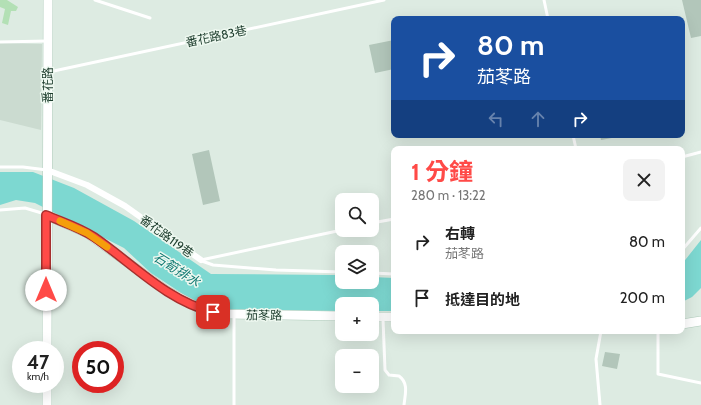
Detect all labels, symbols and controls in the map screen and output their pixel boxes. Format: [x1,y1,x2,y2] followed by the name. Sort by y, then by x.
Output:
[184,22,248,50] street label: 番花路83巷
[477,28,544,62] text: 80 m
[411,32,463,84] icon: right
[477,66,531,88] text: 茄苳路
[40,67,55,103] street label: 番花路
[485,108,507,130] icon: left
[527,108,549,130] icon: ahead
[569,108,591,130] icon: right
[411,157,473,186] text: 1 分鐘
[623,159,665,201] button: close
[411,187,486,203] text: 280 m · 13:22
[335,193,379,393] map controls
[335,193,379,237] button: search
[137,212,197,260] street label: 番花路119巷
[445,225,475,243] text: 右轉
[411,231,433,253] icon: right
[629,233,665,251] text: 80 m
[335,245,379,289] button: layers
[445,245,484,261] text: 茄苳路
[151,248,204,290] water label: 石筍排水
[25,269,67,311] position arrow
[411,287,433,309] icon: arrive
[620,289,665,307] text: 200 m
[445,291,520,309] text: 抵達目的地
[196,295,230,329] pin
[335,297,379,341] button: +
[202,301,224,323] icon: arrive
[246,307,282,323] street label: 茄苳路
[72,341,124,393] speed limit sign: 50
[335,349,379,393] button: −
[27,350,49,374] text: 47
[27,370,49,383] text: km/h

